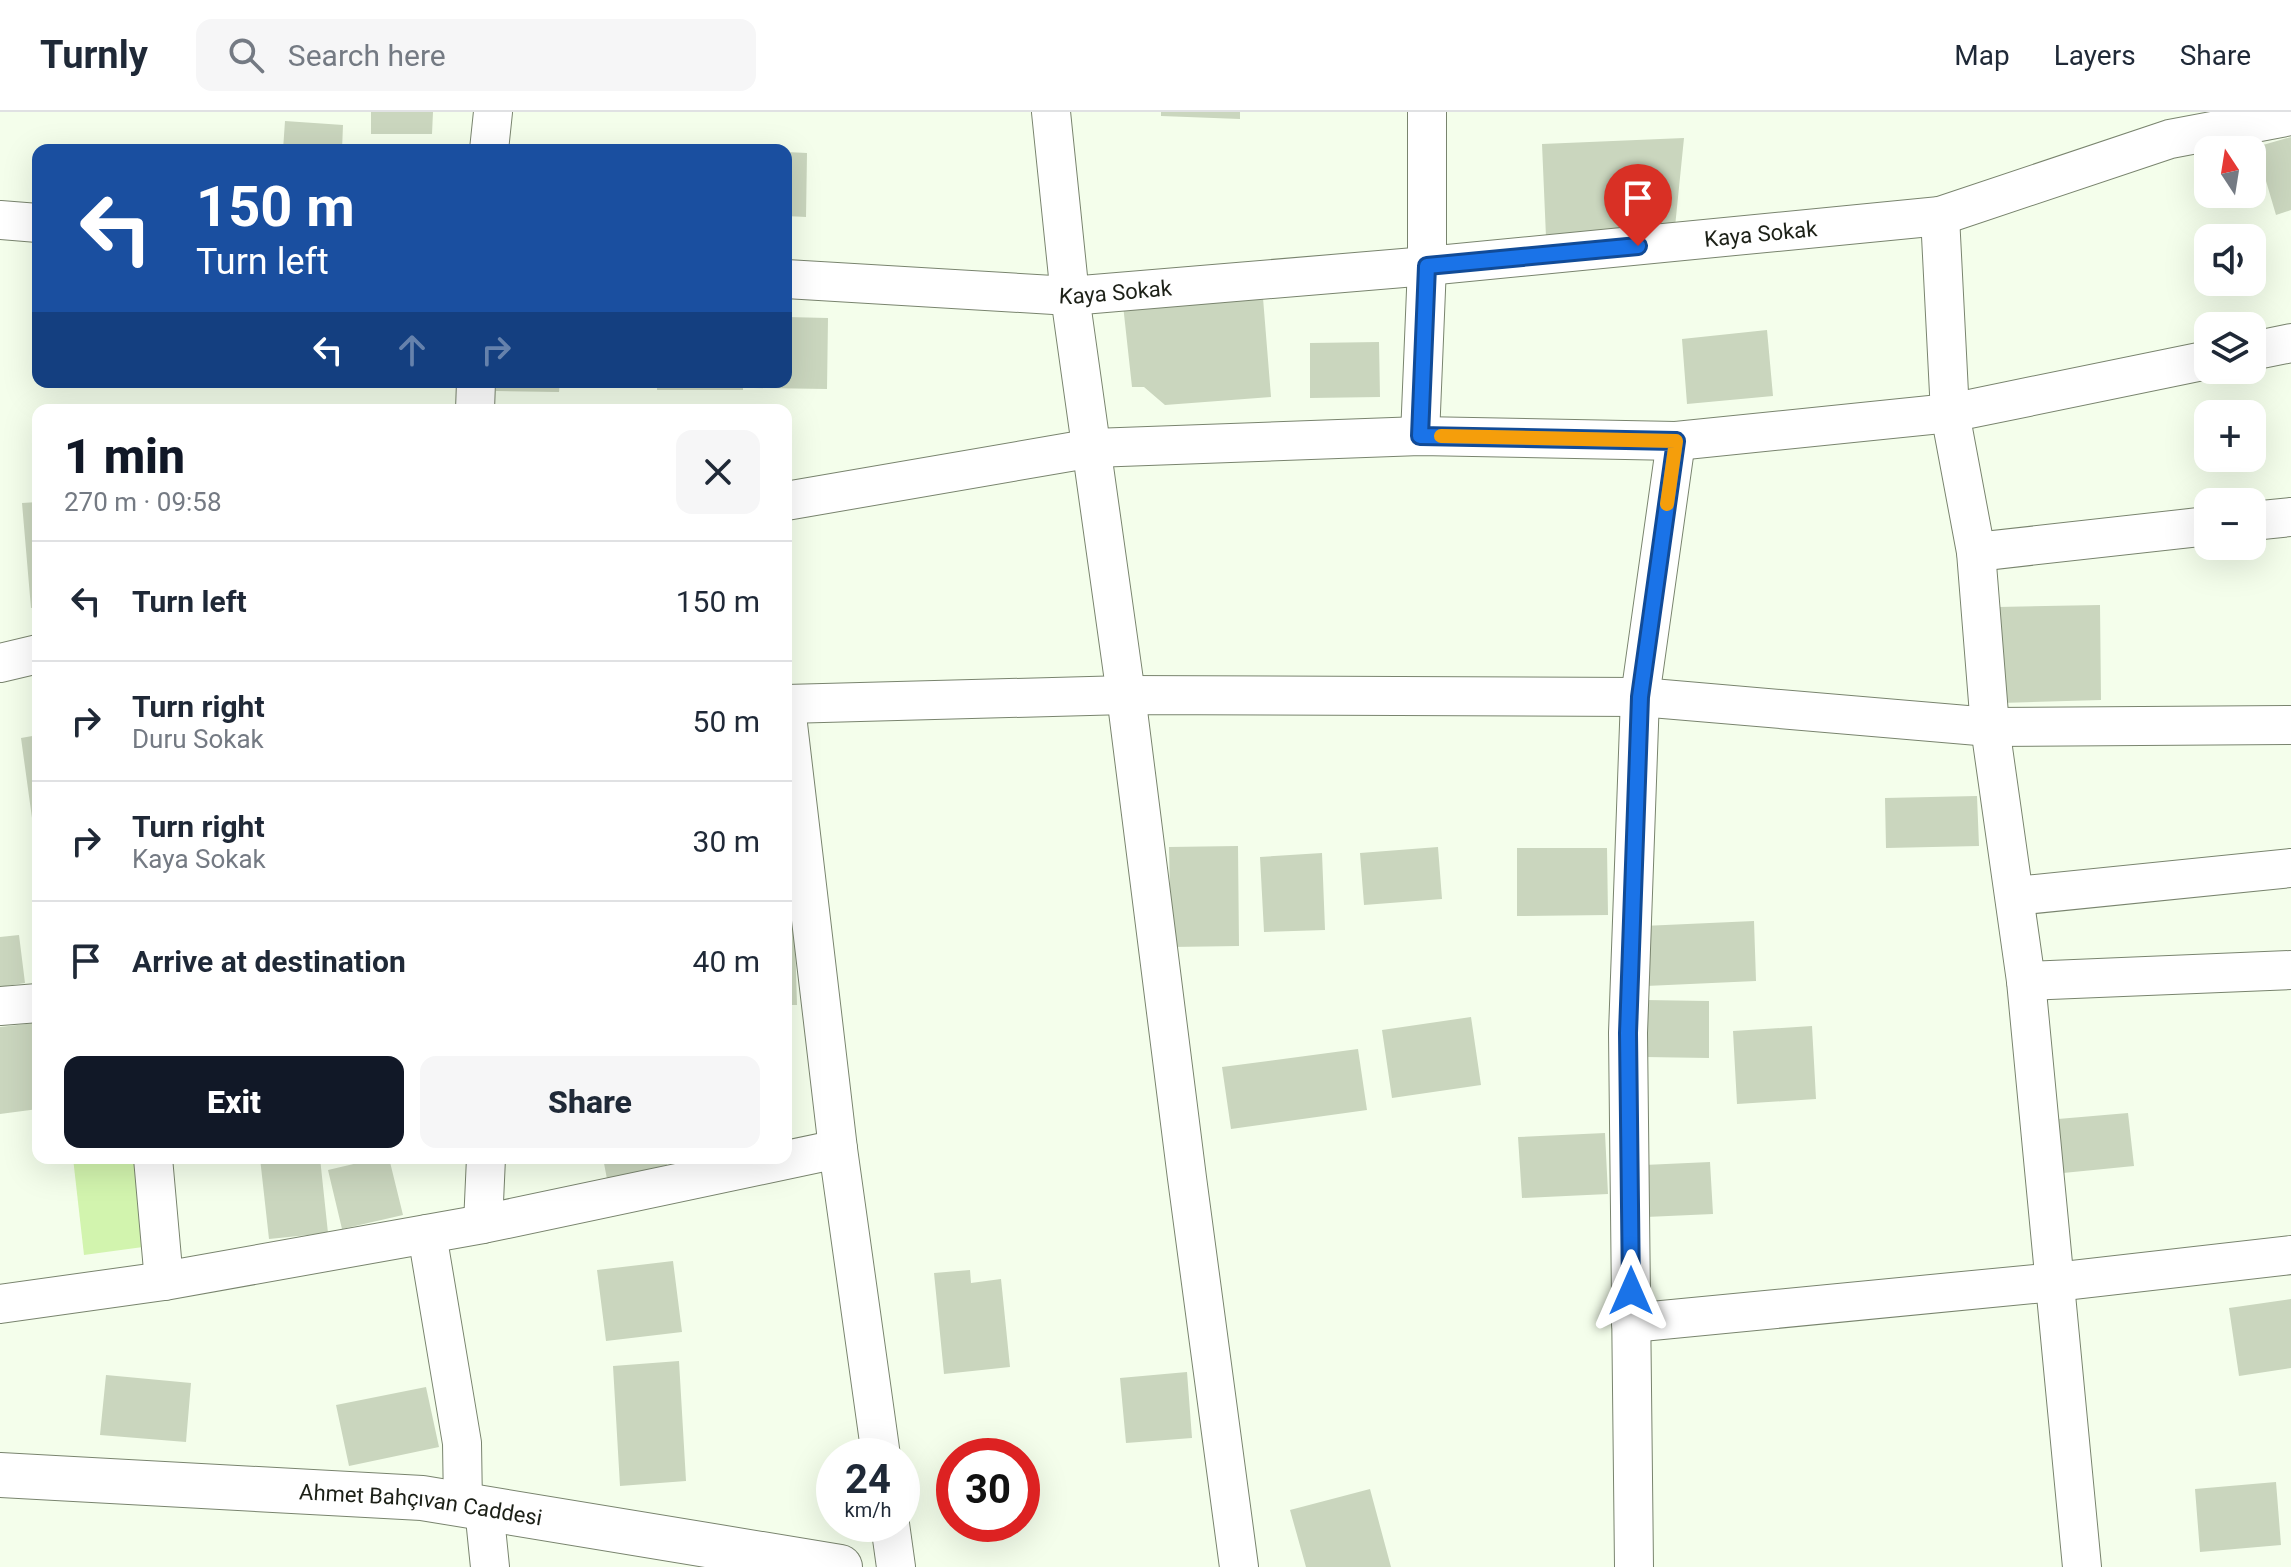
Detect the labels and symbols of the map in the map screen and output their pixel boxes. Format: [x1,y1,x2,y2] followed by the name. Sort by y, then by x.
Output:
[2194,136,2266,208] north arrow
[1604,164,1672,246] pin
[1703,216,1819,252] street label: Kaya Sokak
[1058,275,1174,309] street label: Kaya Sokak
[1589,1249,1673,1333] position arrow
[936,1438,1040,1542] speed limit sign: 30
[299,1479,544,1531] street label: Ahmet Bahçıvan Caddesi

